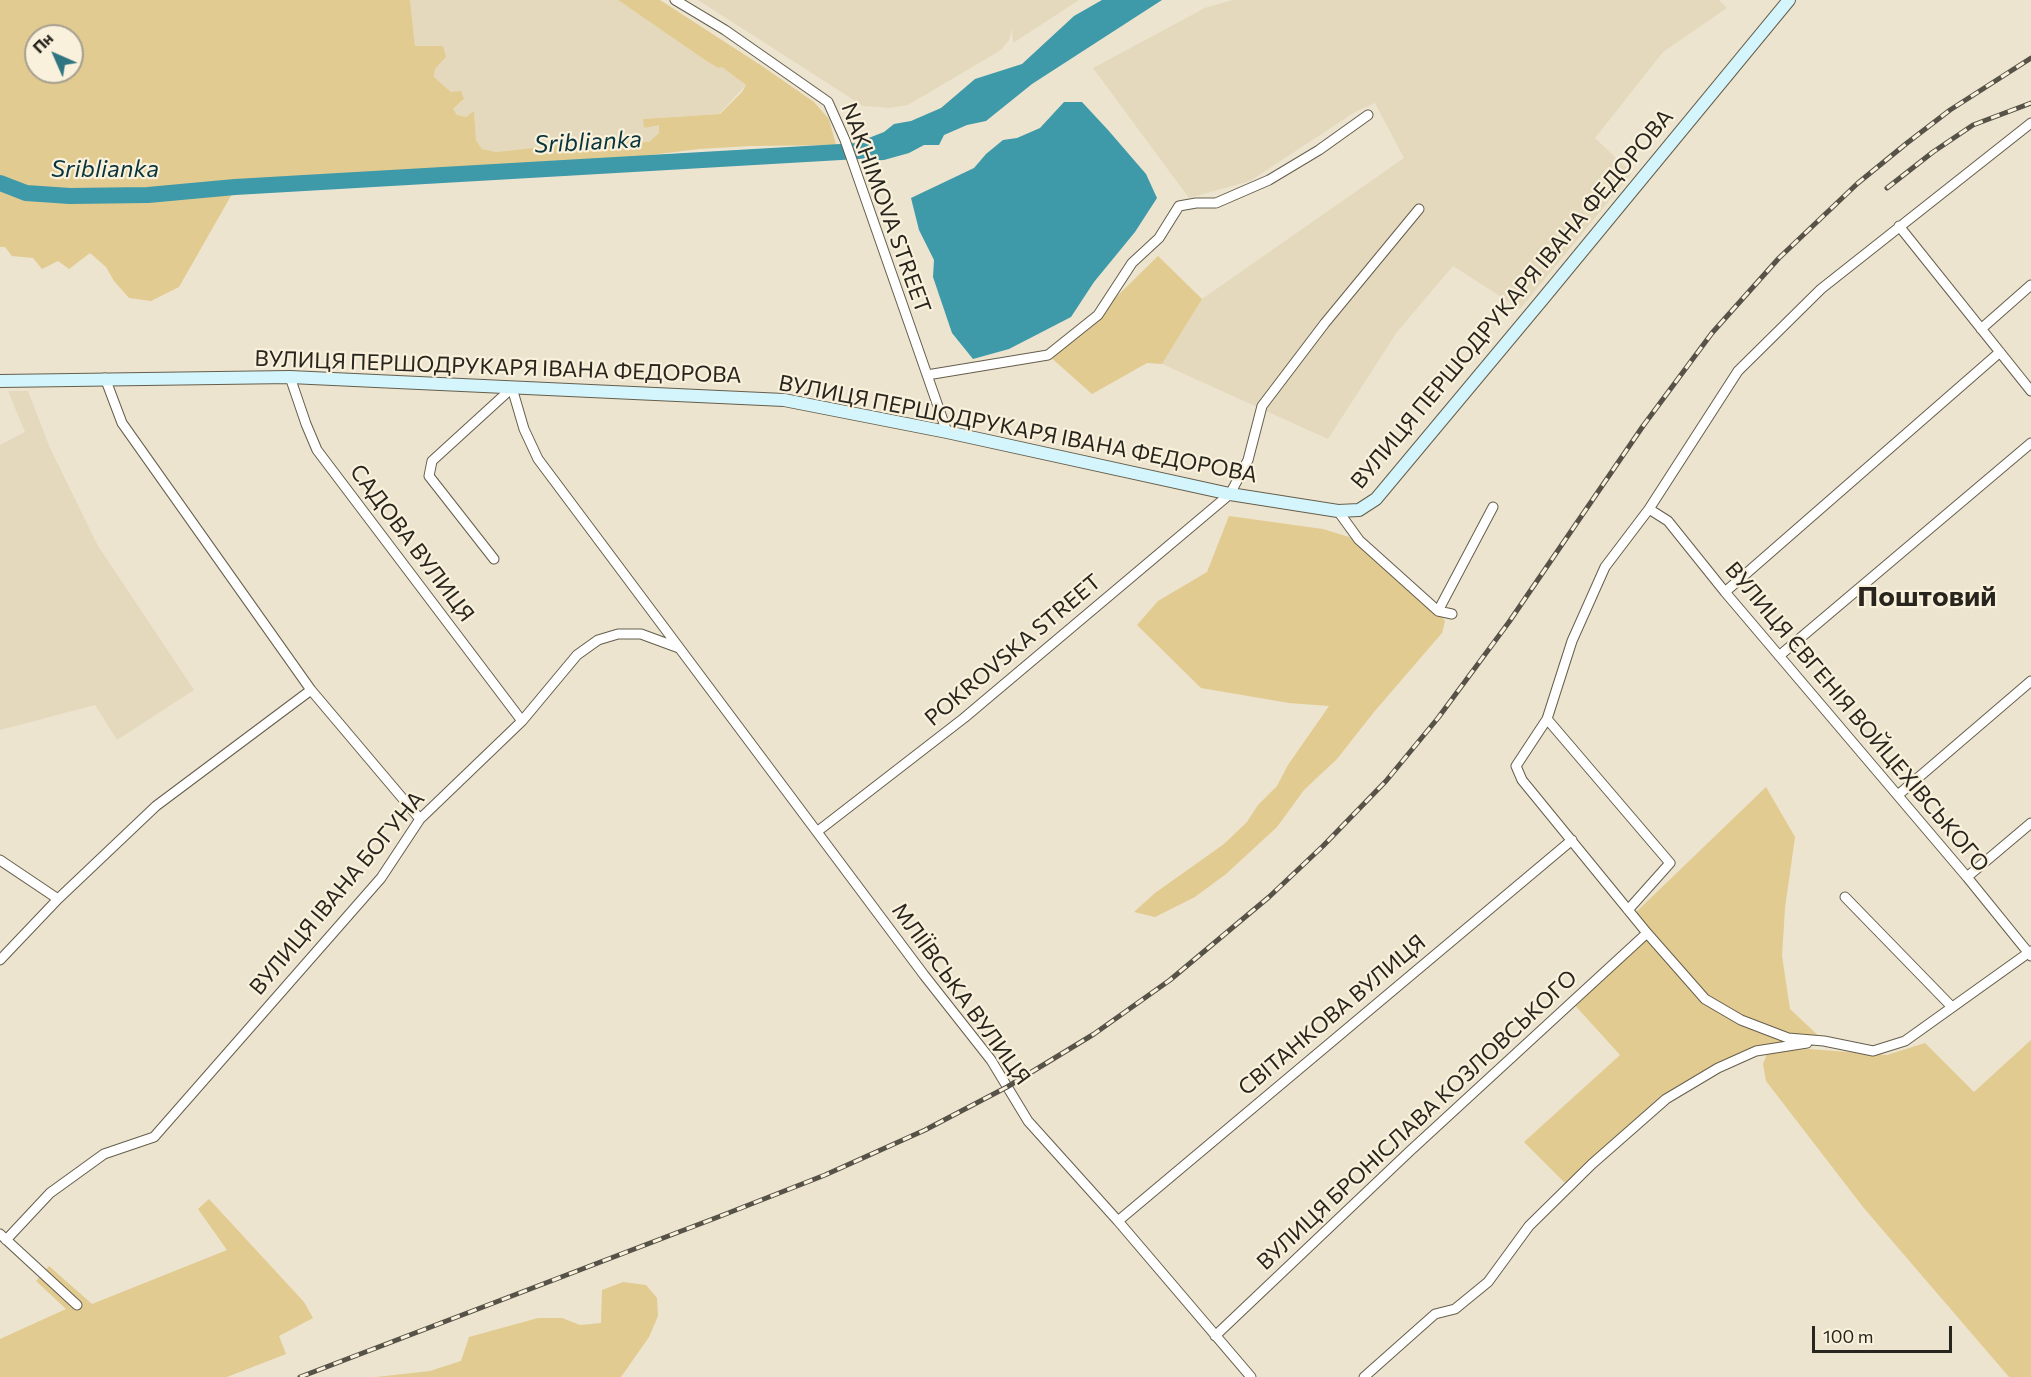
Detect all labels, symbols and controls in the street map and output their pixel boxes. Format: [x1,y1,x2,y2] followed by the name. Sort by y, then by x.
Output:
[24,24,84,84] north arrow
[28,28,57,57] text: Пн
[836,99,936,317] street label: NAKHIMOVA STREET
[1345,104,1679,494] street label: ВУЛИЦЯ ПЕРШОДРУКАРЯ ІВАНА ФЕДОРОВА
[533,125,643,159] water label: Sriblianka
[51,155,159,183] water label: Sriblianka
[254,345,742,389] street label: ВУЛИЦЯ ПЕРШОДРУКАРЯ ІВАНА ФЕДОРОВА
[776,370,1260,488] street label: ВУЛИЦЯ ПЕРШОДРУКАРЯ ІВАНА ФЕДОРОВА
[344,459,480,627] street label: САДОВА ВУЛИЦЯ
[1719,557,1995,877] street label: ВУЛИЦЯ ЄВГЕНІЯ ВОЙЦЕХІВСЬКОГО
[920,569,1106,731] street label: POKROVSKA STREET
[1857,580,1997,614] district label: Поштовий
[244,786,430,1000] street label: ВУЛИЦЯ ІВАНА БОГУНА
[886,898,1036,1090] street label: МЛІЇВСЬКА ВУЛИЦЯ
[1233,929,1431,1101] street label: СВІТАНКОВА ВУЛИЦЯ
[1251,964,1583,1276] street label: ВУЛИЦЯ БРОНІСЛАВА КОЗЛОВСЬКОГО
[1815,1314,1954,1352] scale bar
[1823,1325,1873,1347] text: 100 m

